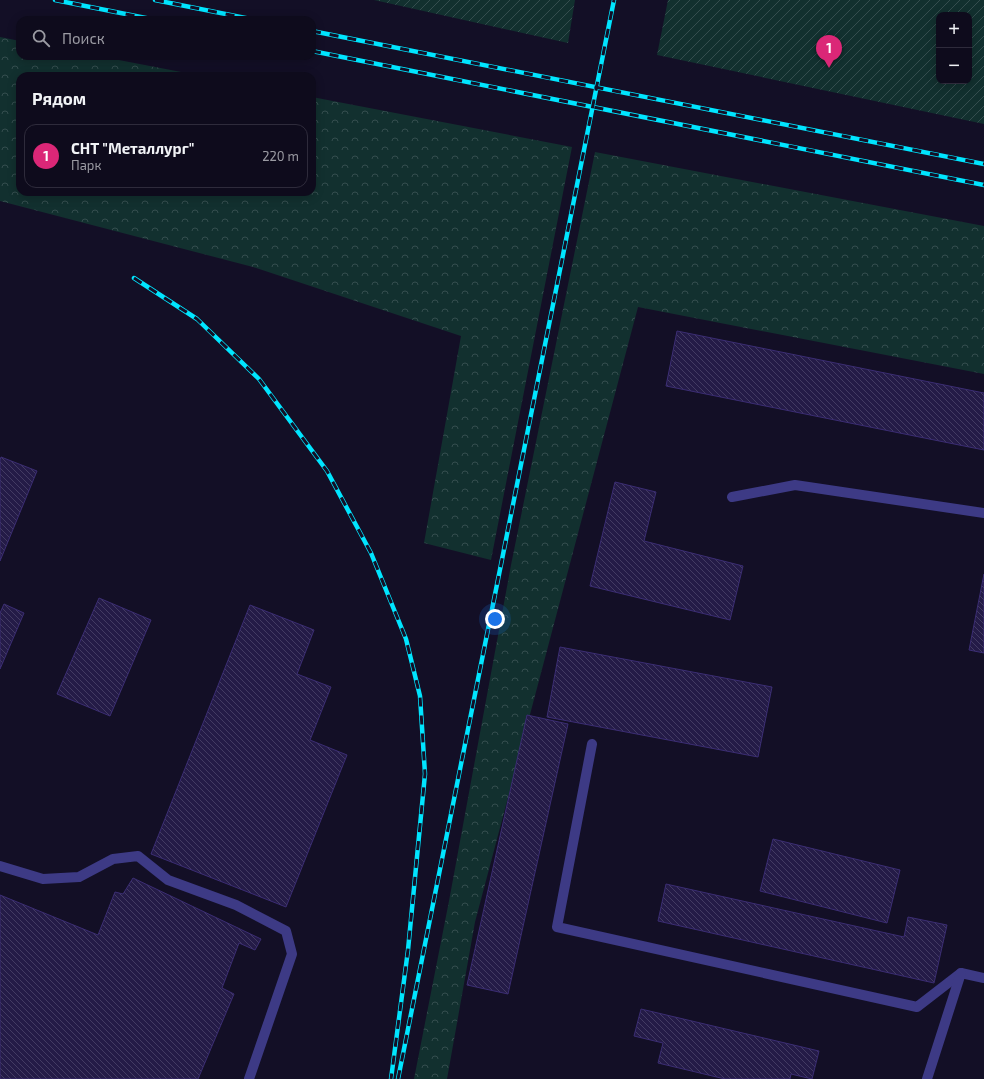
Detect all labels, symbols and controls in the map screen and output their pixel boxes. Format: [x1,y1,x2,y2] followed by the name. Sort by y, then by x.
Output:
[936,12,972,84] map controls
[936,12,972,48] button: +
[16,16,316,60] search box
[30,27,52,49] icon: search
[62,29,105,47] text: Поиск
[816,35,842,68] pin: 1
[936,48,972,84] button: −
[32,88,86,108] text: Рядом
[71,139,194,157] text: СНТ "Металлург"
[43,148,49,164] text: 1
[262,148,299,164] text: 220 m
[71,157,101,173] text: Парк
[485,609,505,629] your location

